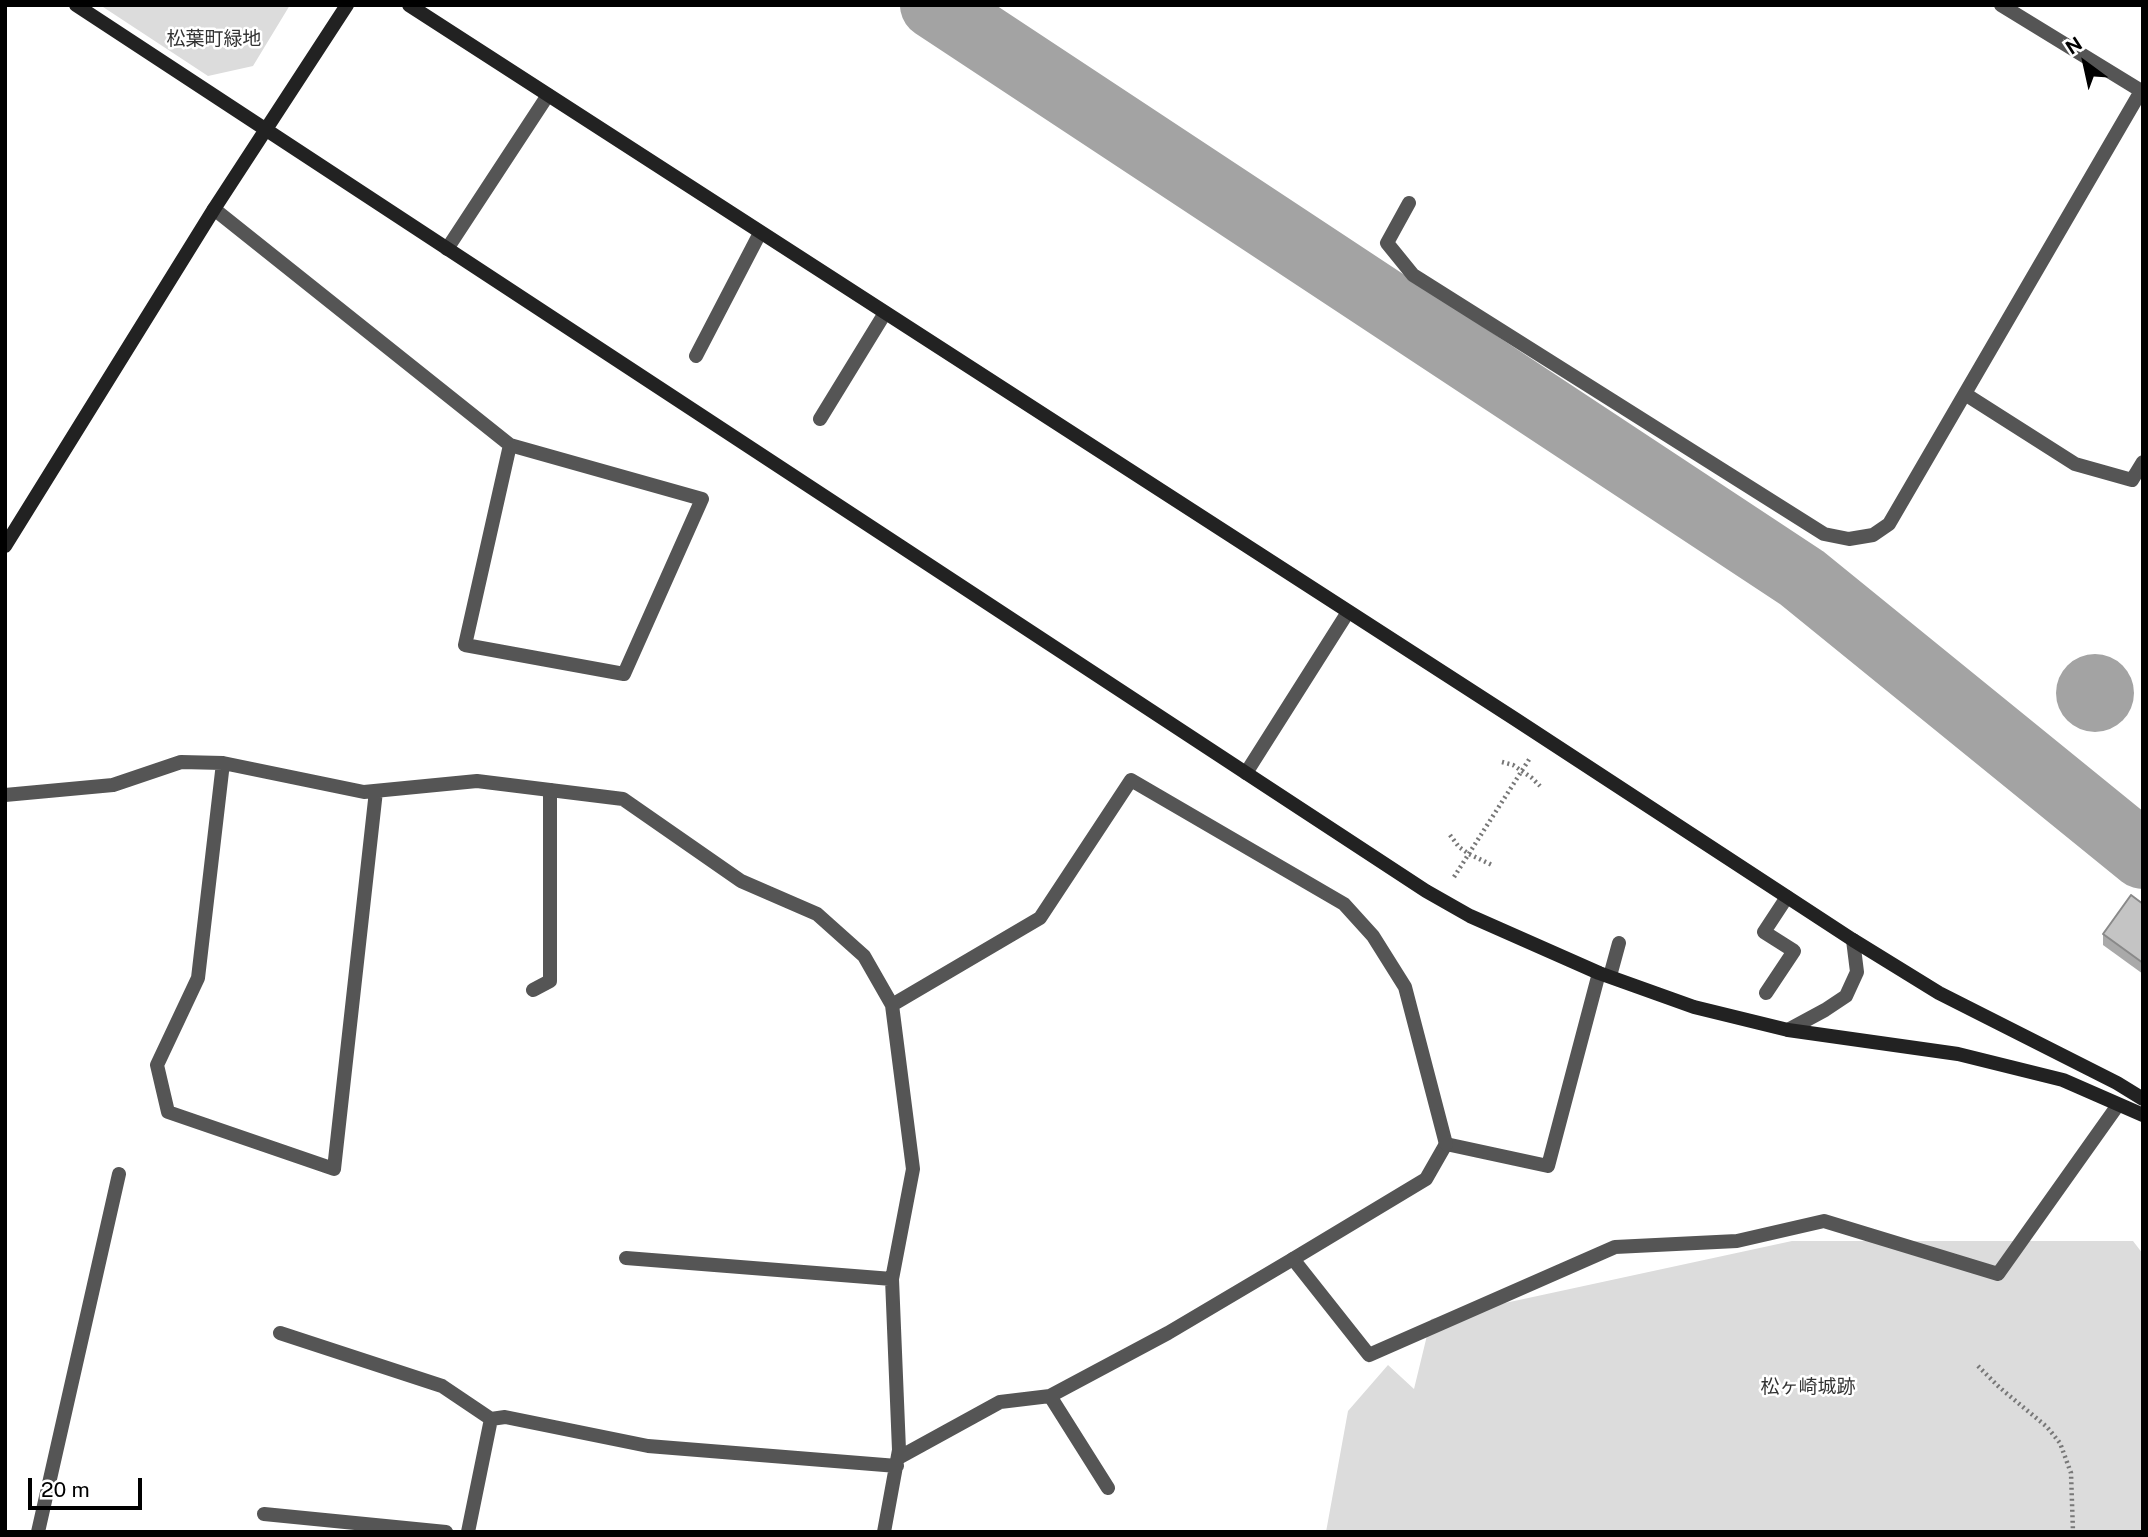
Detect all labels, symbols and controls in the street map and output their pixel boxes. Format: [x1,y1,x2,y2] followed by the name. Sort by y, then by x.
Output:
[167,28,261,50] park label: 松葉町緑地
[2050,28,2120,98] north arrow
[2061,32,2086,59] text: N
[1761,1376,1855,1398] park label: 松ヶ崎城跡
[32,1464,145,1508] scale bar
[41,1477,90,1502] text: 20 m

